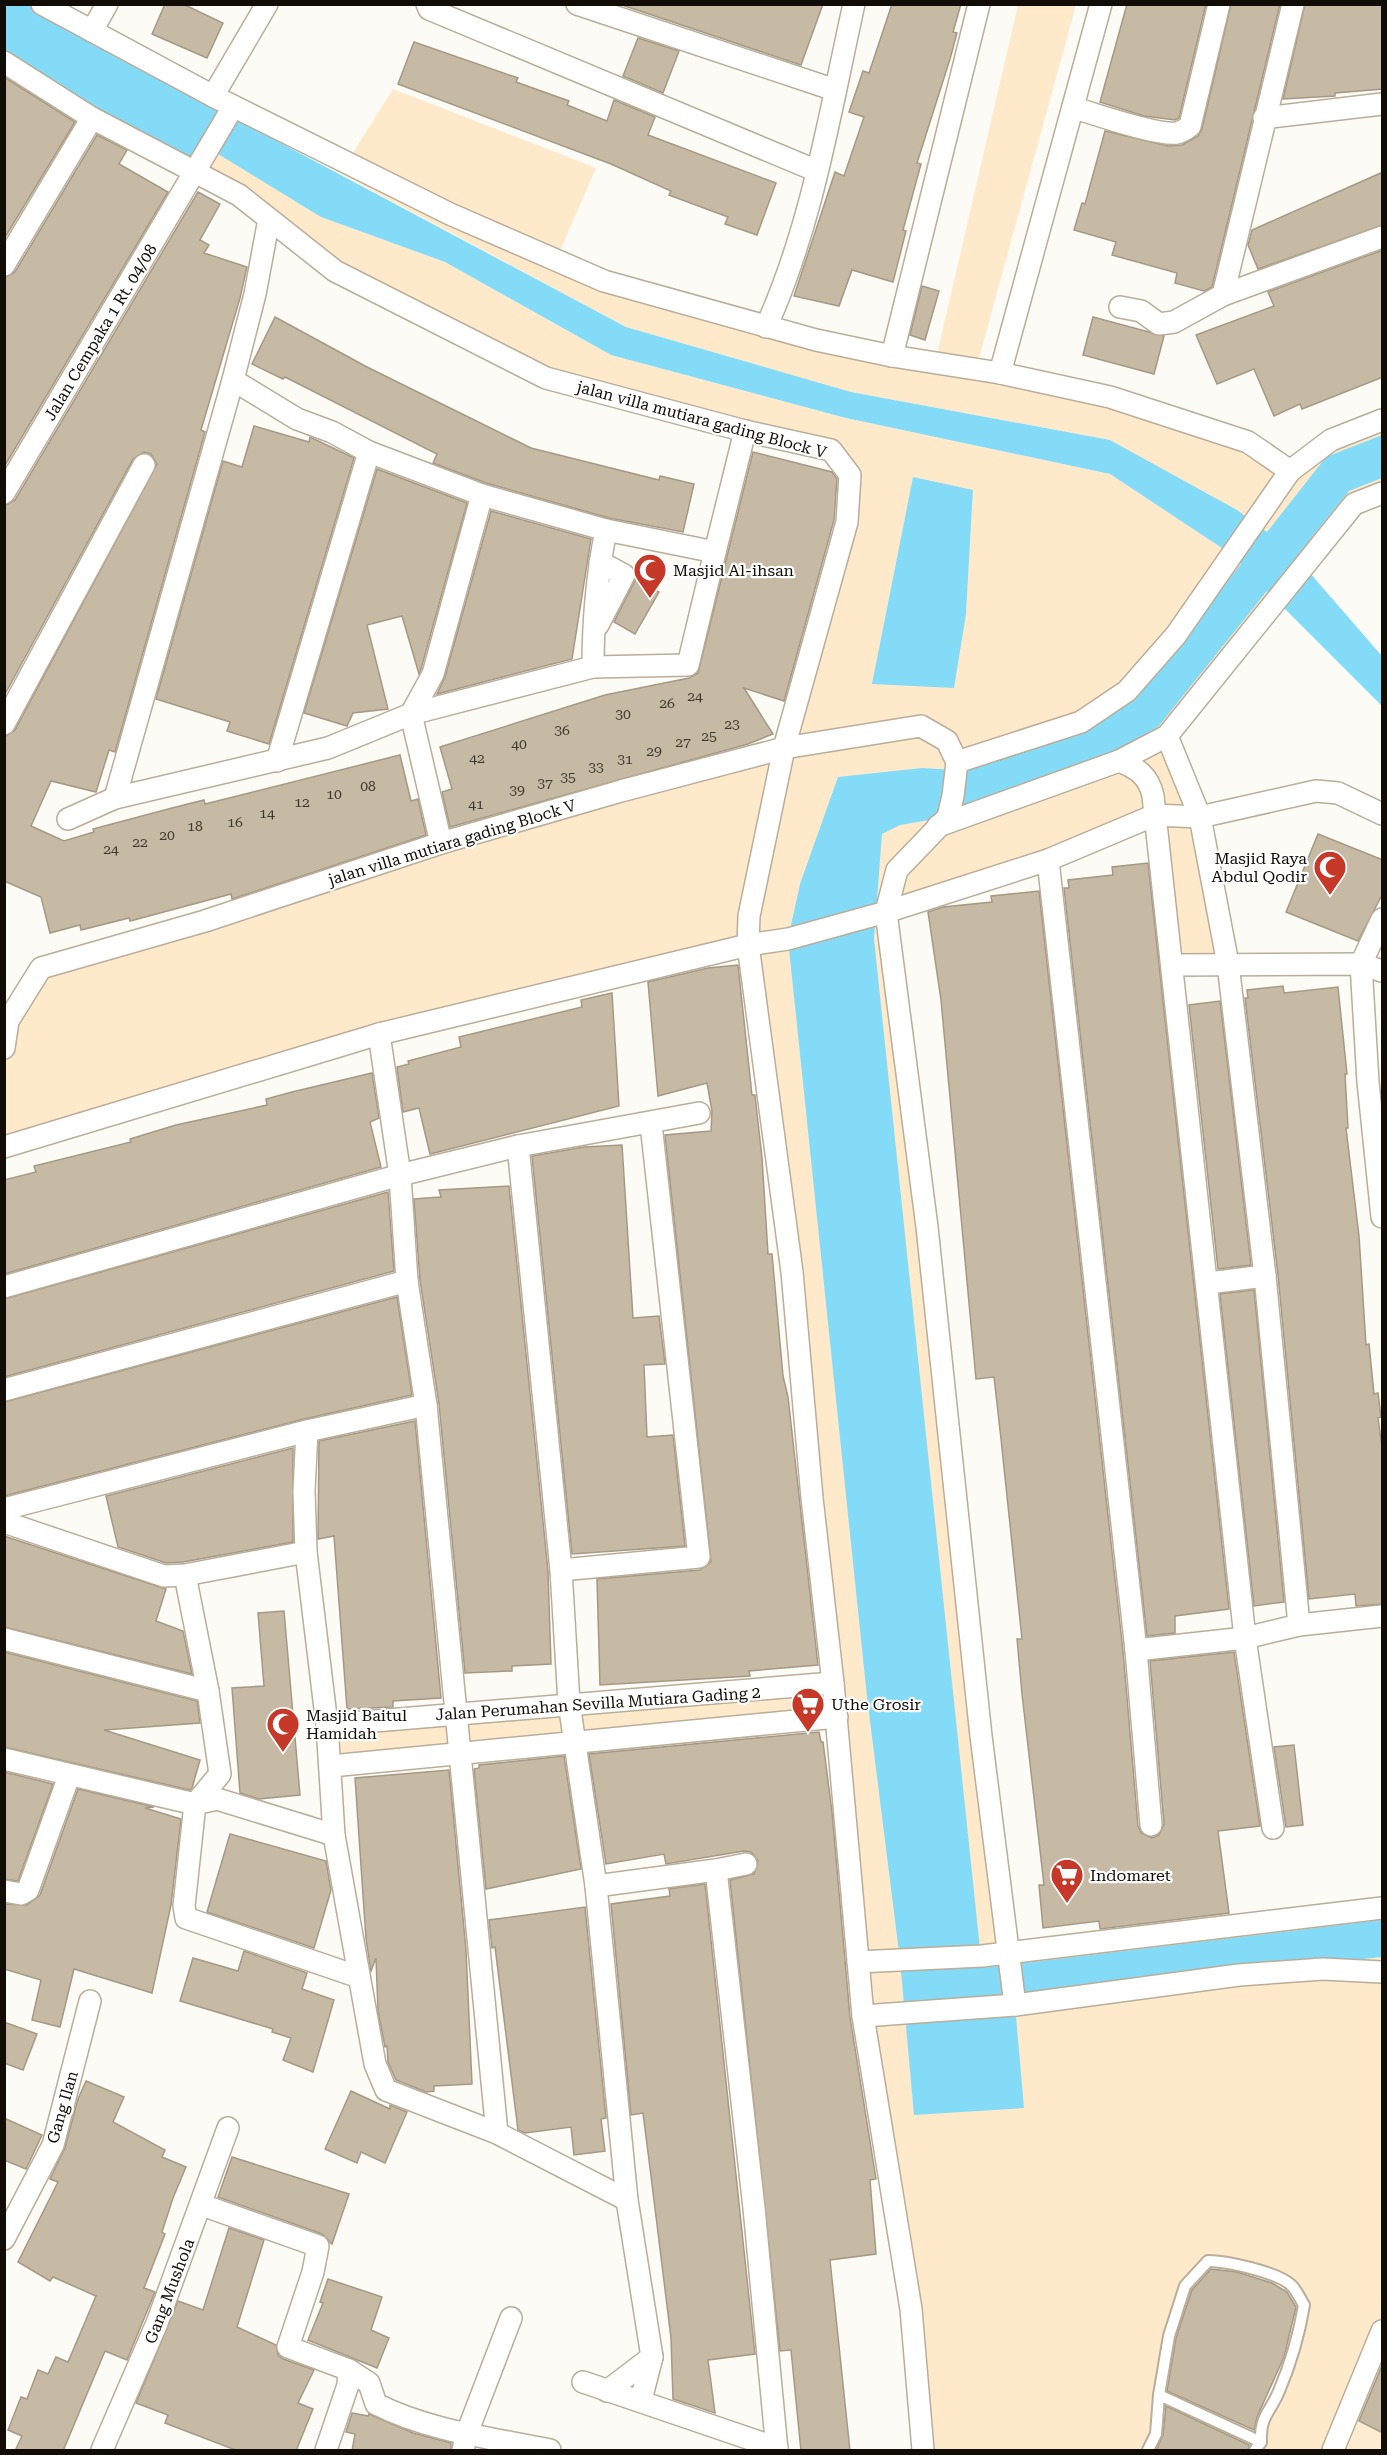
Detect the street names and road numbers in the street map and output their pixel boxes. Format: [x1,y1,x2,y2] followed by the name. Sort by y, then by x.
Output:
[40,241,161,424] street label: Jalan Cempaka 1 Rt. 04/08
[574,377,830,462] street label: jalan villa mutiara gading Block V
[325,796,579,890] street label: jalan villa mutiara gading Block V
[435,1683,761,1724] street label: Jalan Perumahan Sevilla Mutiara Gading 2
[43,2069,82,2146] street label: Gang Ilan
[141,2236,198,2347] street label: Gang Mushola

